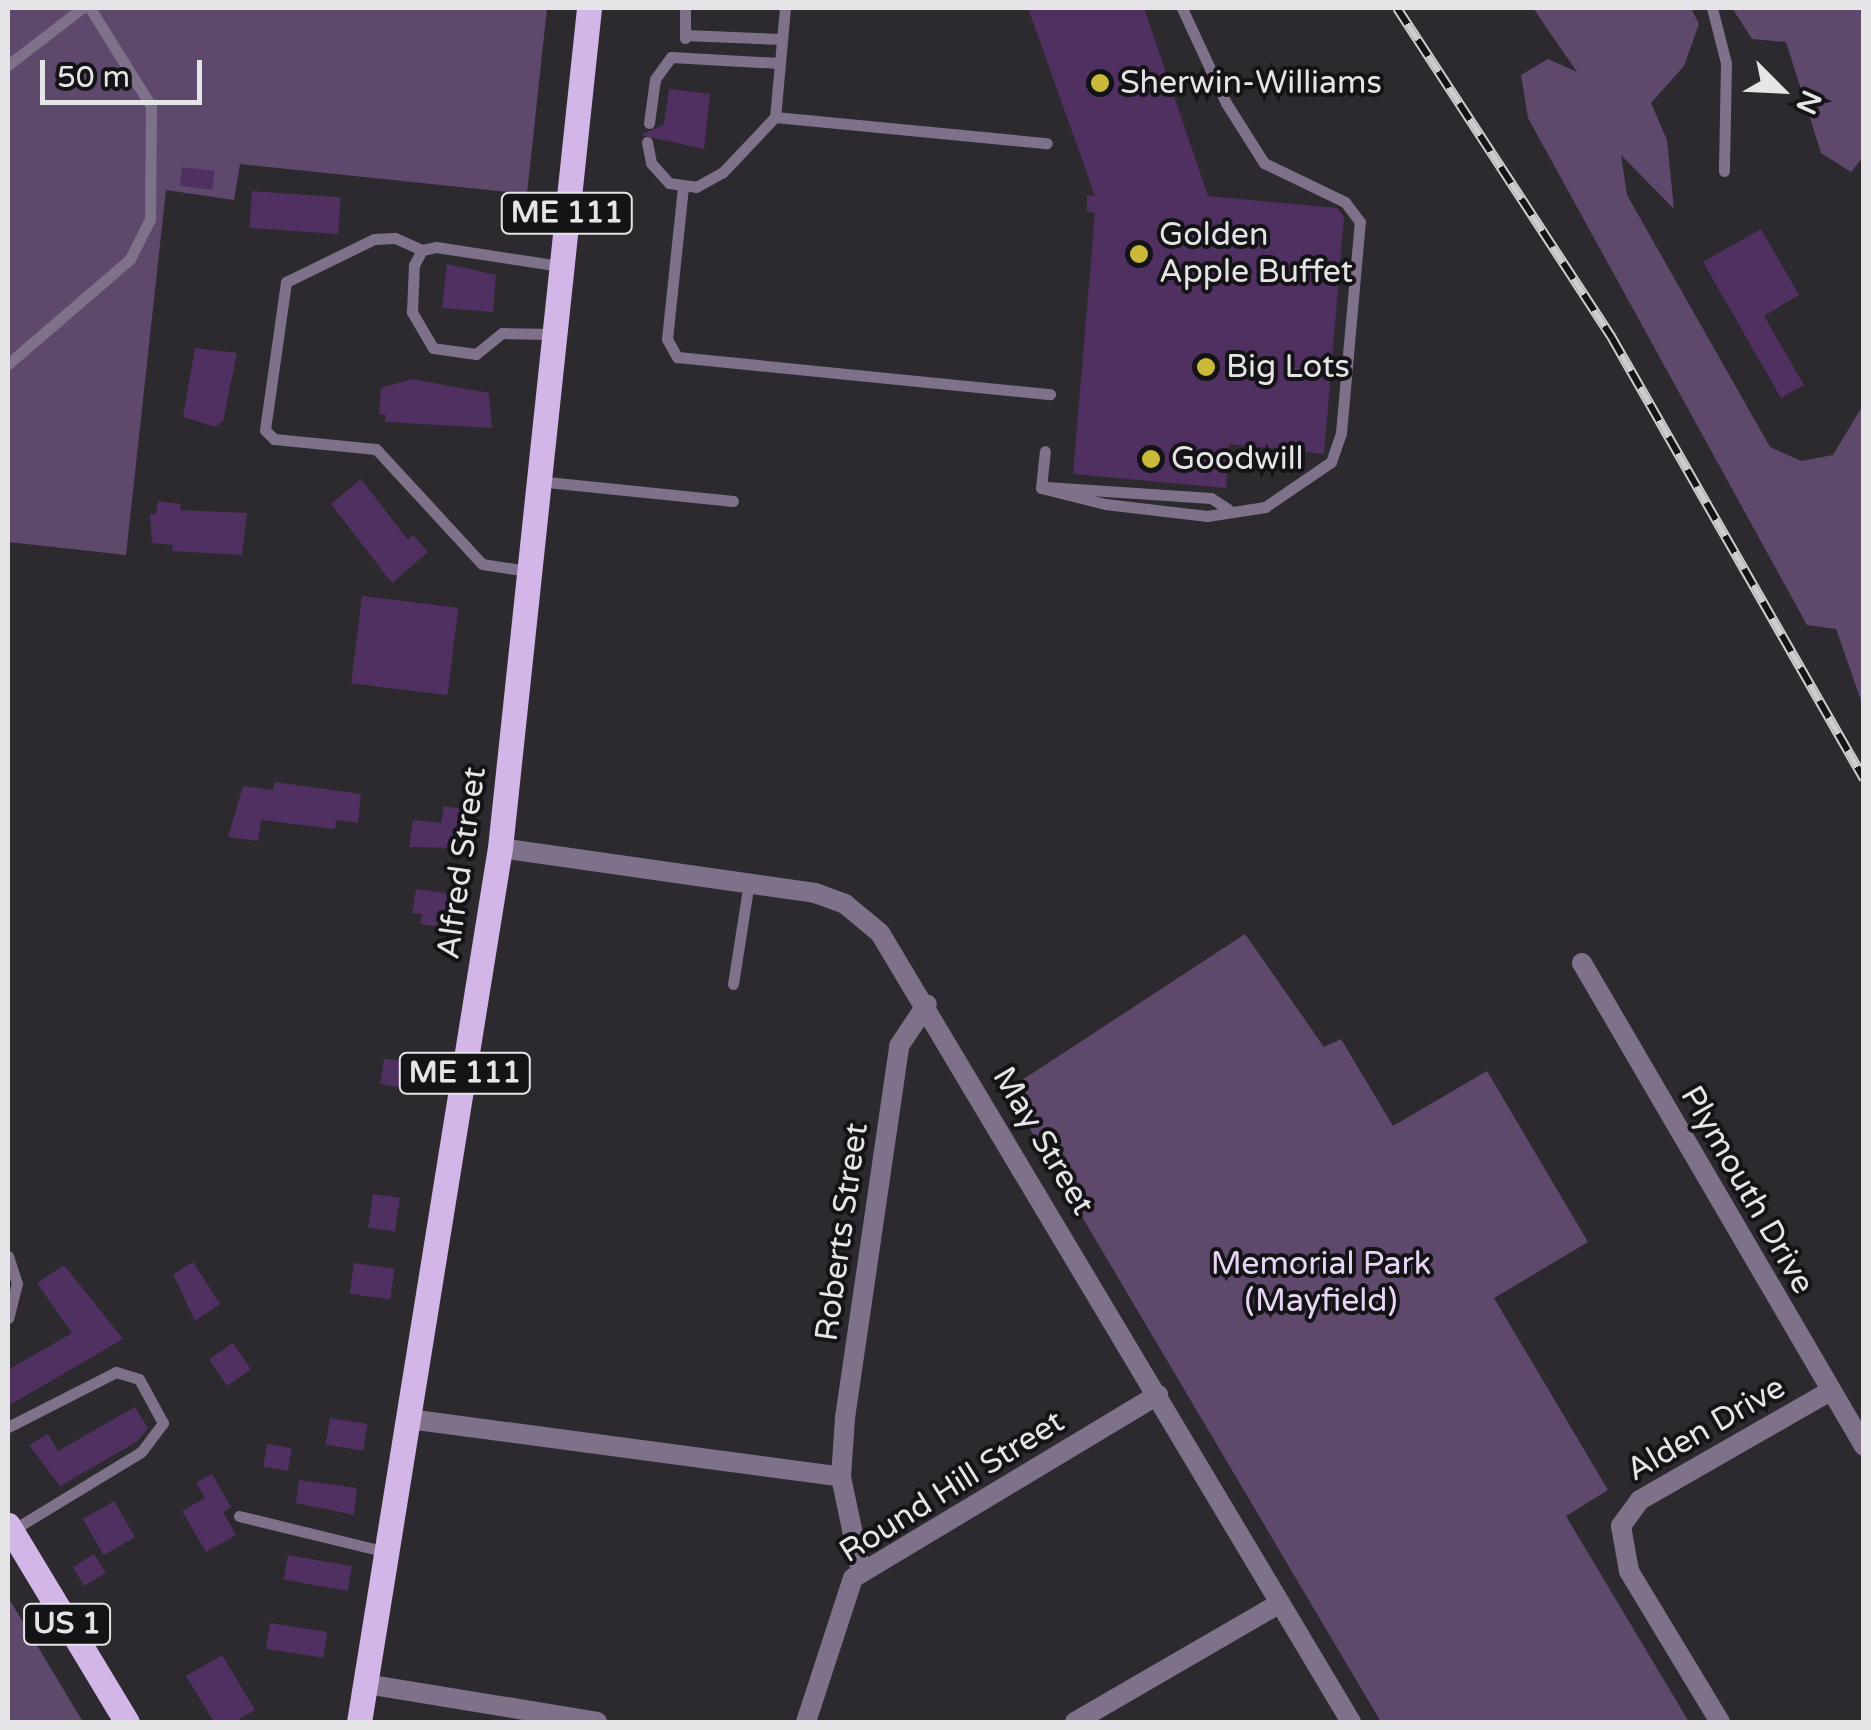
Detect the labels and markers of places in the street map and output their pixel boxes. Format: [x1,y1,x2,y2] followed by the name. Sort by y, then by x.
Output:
[1120,64,1382,102] place label: Sherwin-Williams
[1089,72,1111,94] marker: Sherwin-Williams
[1159,217,1353,292] place label: Golden Apple Buffet
[1128,243,1150,265] marker: Golden Apple Buffet
[1226,348,1350,386] place label: Big Lots
[1195,356,1217,378] marker: Big Lots
[1171,440,1304,478] place label: Goodwill
[1140,448,1162,470] marker: Goodwill

